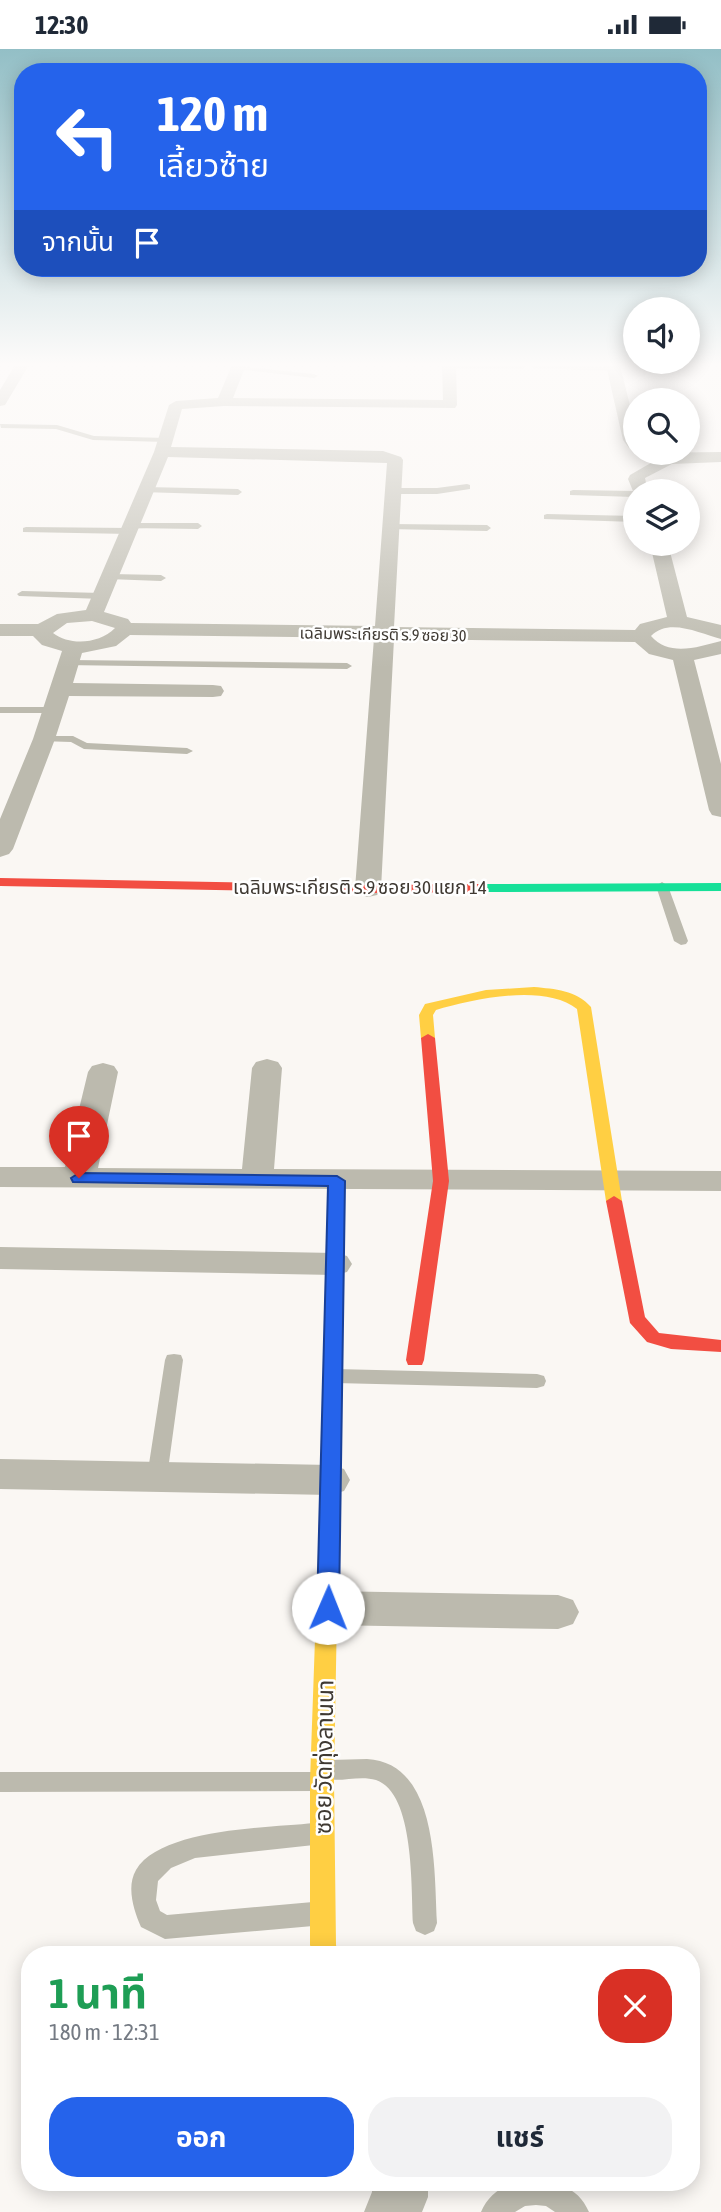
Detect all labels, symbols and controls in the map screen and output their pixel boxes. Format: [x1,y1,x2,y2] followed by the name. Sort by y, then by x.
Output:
[35,10,89,40] text: 12:30
[157,85,268,141] text: 120 m
[42,91,133,182] icon: left
[157,147,269,184] text: เลี้ยวซ้าย
[128,224,166,262] icon: arrive
[42,227,114,257] text: จากนั้น
[623,297,700,556] map controls
[623,297,700,374] button: sound
[623,388,700,465] button: search
[623,479,700,556] button: layers
[300,624,466,644] street label: เฉลิมพระเกียรติ ร.9 ซอย 30
[233,876,487,898] street label: เฉลิมพระเกียรติ ร.9 ซอย 30 แยก 14
[49,1106,109,1178] pin
[60,1117,98,1155] icon: arrive
[291,1571,365,1645] position arrow
[310,1679,339,1835] street label: ซอย วัดทุ่งลานนา
[49,1969,147,2017] text: 1 นาที
[598,1969,672,2043] button: close
[49,2019,160,2045] text: 180 m · 12:31
[49,2097,354,2177] button: ออก
[368,2097,672,2177] button: แชร์

